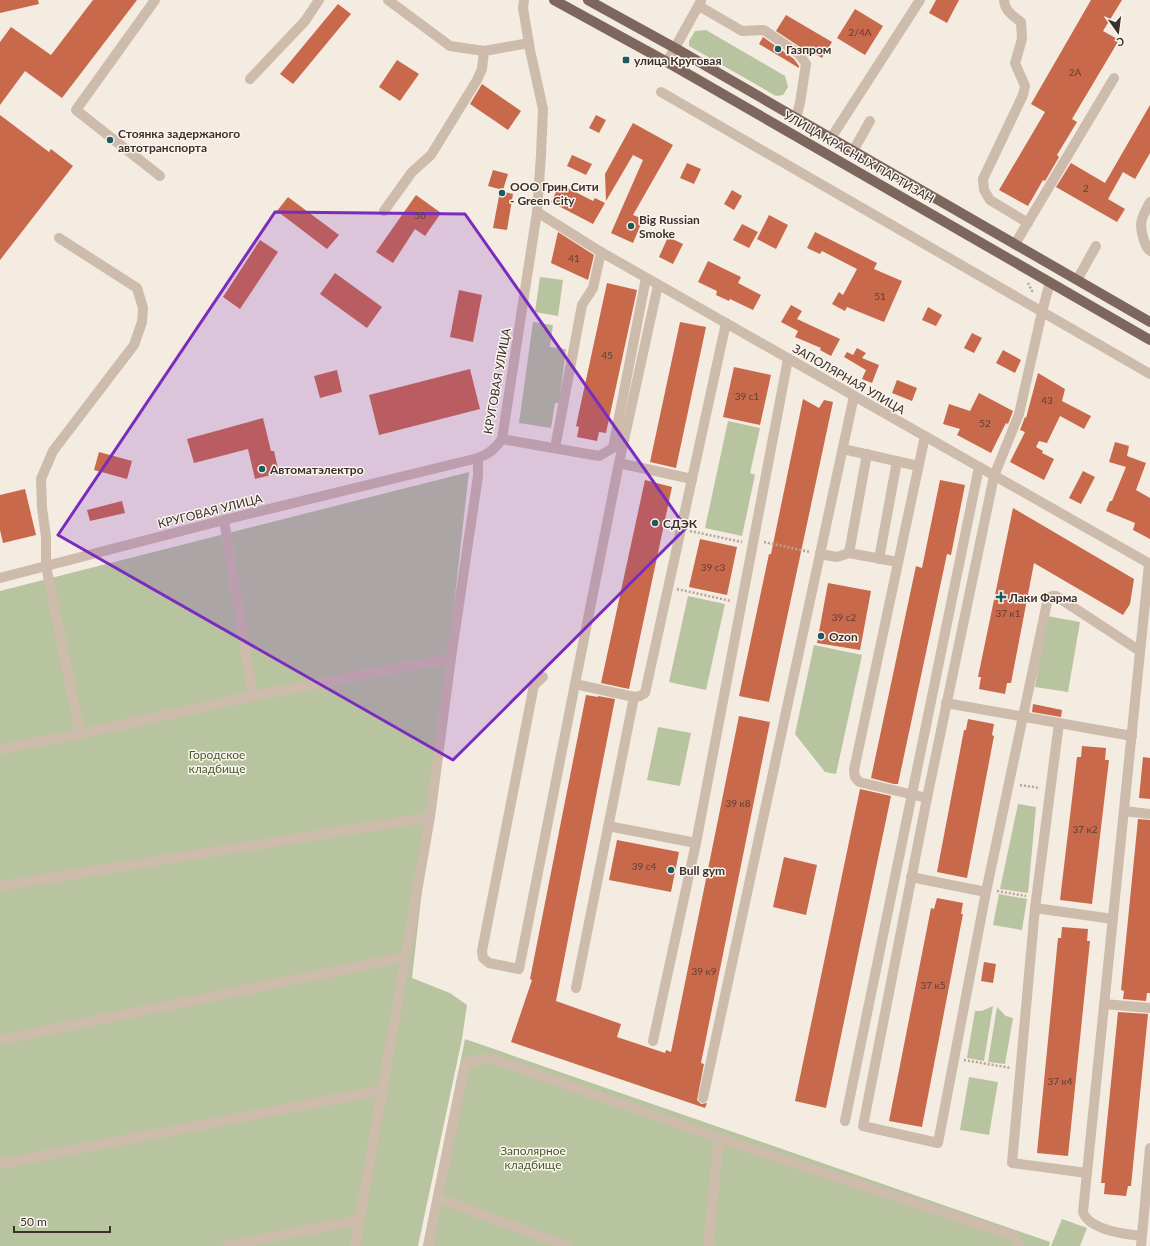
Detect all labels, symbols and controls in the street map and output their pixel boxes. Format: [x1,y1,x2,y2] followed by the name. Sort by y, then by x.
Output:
[1098,12,1138,52] north arrow
[849,26,872,38] house number: 2/4А
[1115,35,1126,50] text: С
[786,42,831,57] place label: Газпром
[773,44,783,54] marker: Газпром
[634,53,722,68] place label: улица Круговая
[621,55,631,65] marker: улица Круговая
[1069,66,1082,78] house number: 2А
[781,108,937,206] street label: УЛИЦА КРАСНЫХ ПАРТИЗАН
[118,126,240,155] place label: Стоянка задержаного автотранспорта
[105,135,115,145] marker: Стоянка задержаного автотранспорта
[510,179,599,208] place label: ООО Грин Сити - Green City
[1083,182,1089,194] house number: 2
[497,188,507,198] marker: ООО Грин Сити - Green City
[414,209,426,221] house number: 56
[639,212,700,241] place label: Big Russian Smoke
[626,221,636,231] marker: Big Russian Smoke
[568,252,580,264] house number: 41
[874,290,886,302] house number: 51
[480,326,514,435] street label: КРУГОВАЯ УЛИЦА
[790,341,909,418] street label: ЗАПОЛЯРНАЯ УЛИЦА
[601,349,613,361] house number: 45
[735,390,760,402] house number: 39 с1
[1041,394,1053,406] house number: 43
[979,417,991,429] house number: 52
[269,462,364,477] place label: Автоматэлектро
[257,464,267,474] marker: Автоматэлектро
[156,491,265,531] street label: КРУГОВАЯ УЛИЦА
[663,516,698,531] place label: СДЭК
[650,518,660,528] marker: СДЭК
[701,561,726,573] house number: 39 с3
[1008,590,1077,605] place label: Лаки Фарма
[996,592,1006,602] marker: Лаки Фарма
[995,607,1021,619] house number: 37 к1
[832,611,857,623] house number: 39 с2
[829,629,858,644] place label: Ozon
[816,631,826,641] marker: Ozon
[189,747,245,776] park label: Городское кладбище
[725,797,751,809] house number: 39 к8
[1072,823,1098,835] house number: 37 к2
[632,860,657,872] house number: 39 с4
[679,863,725,878] place label: Bull gym
[666,865,676,875] marker: Bull gym
[691,965,717,977] house number: 39 к9
[920,979,946,991] house number: 37 к5
[1047,1075,1073,1087] house number: 37 к4
[500,1143,566,1172] park label: Заполярное кладбище
[14,1208,110,1234] scale bar
[20,1214,47,1229] text: 50 m

